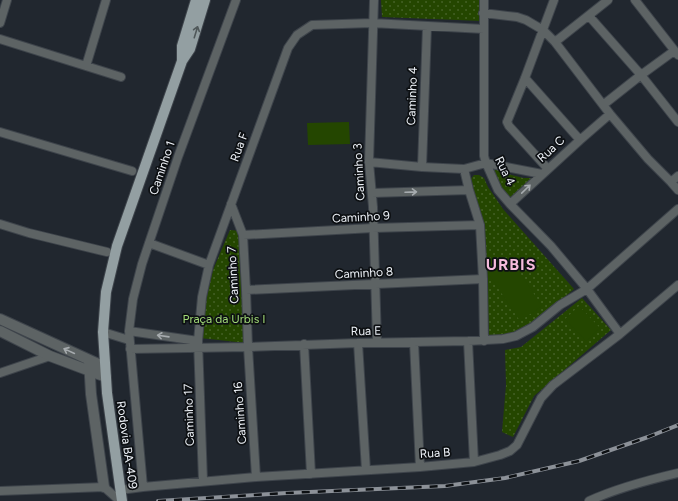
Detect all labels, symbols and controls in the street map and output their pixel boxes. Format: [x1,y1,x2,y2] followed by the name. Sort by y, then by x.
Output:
[193,25,200,38] one-way arrow
[404,66,420,125] street label: Caminho 4
[227,130,251,163] street label: Rua F
[534,133,568,165] street label: Rua C
[146,139,178,197] street label: Caminho 1
[351,143,367,201] street label: Caminho 3
[492,154,518,188] street label: Rua 4
[521,184,531,194] one-way arrow
[404,188,417,195] one-way arrow
[332,208,390,226] street label: Caminho 9
[224,245,241,304] street label: Caminho 7
[486,255,536,274] district label: URBIS
[334,264,394,282] street label: Caminho 8
[183,312,265,326] park label: Praça da Urbis I
[351,324,381,338] street label: Rua E
[157,332,170,340] one-way arrow
[64,347,76,354] one-way arrow
[231,381,249,445] street label: Caminho 16
[181,383,197,446] street label: Caminho 17
[114,400,140,490] street label: Rodovia BA-409
[419,445,451,461] street label: Rua B

